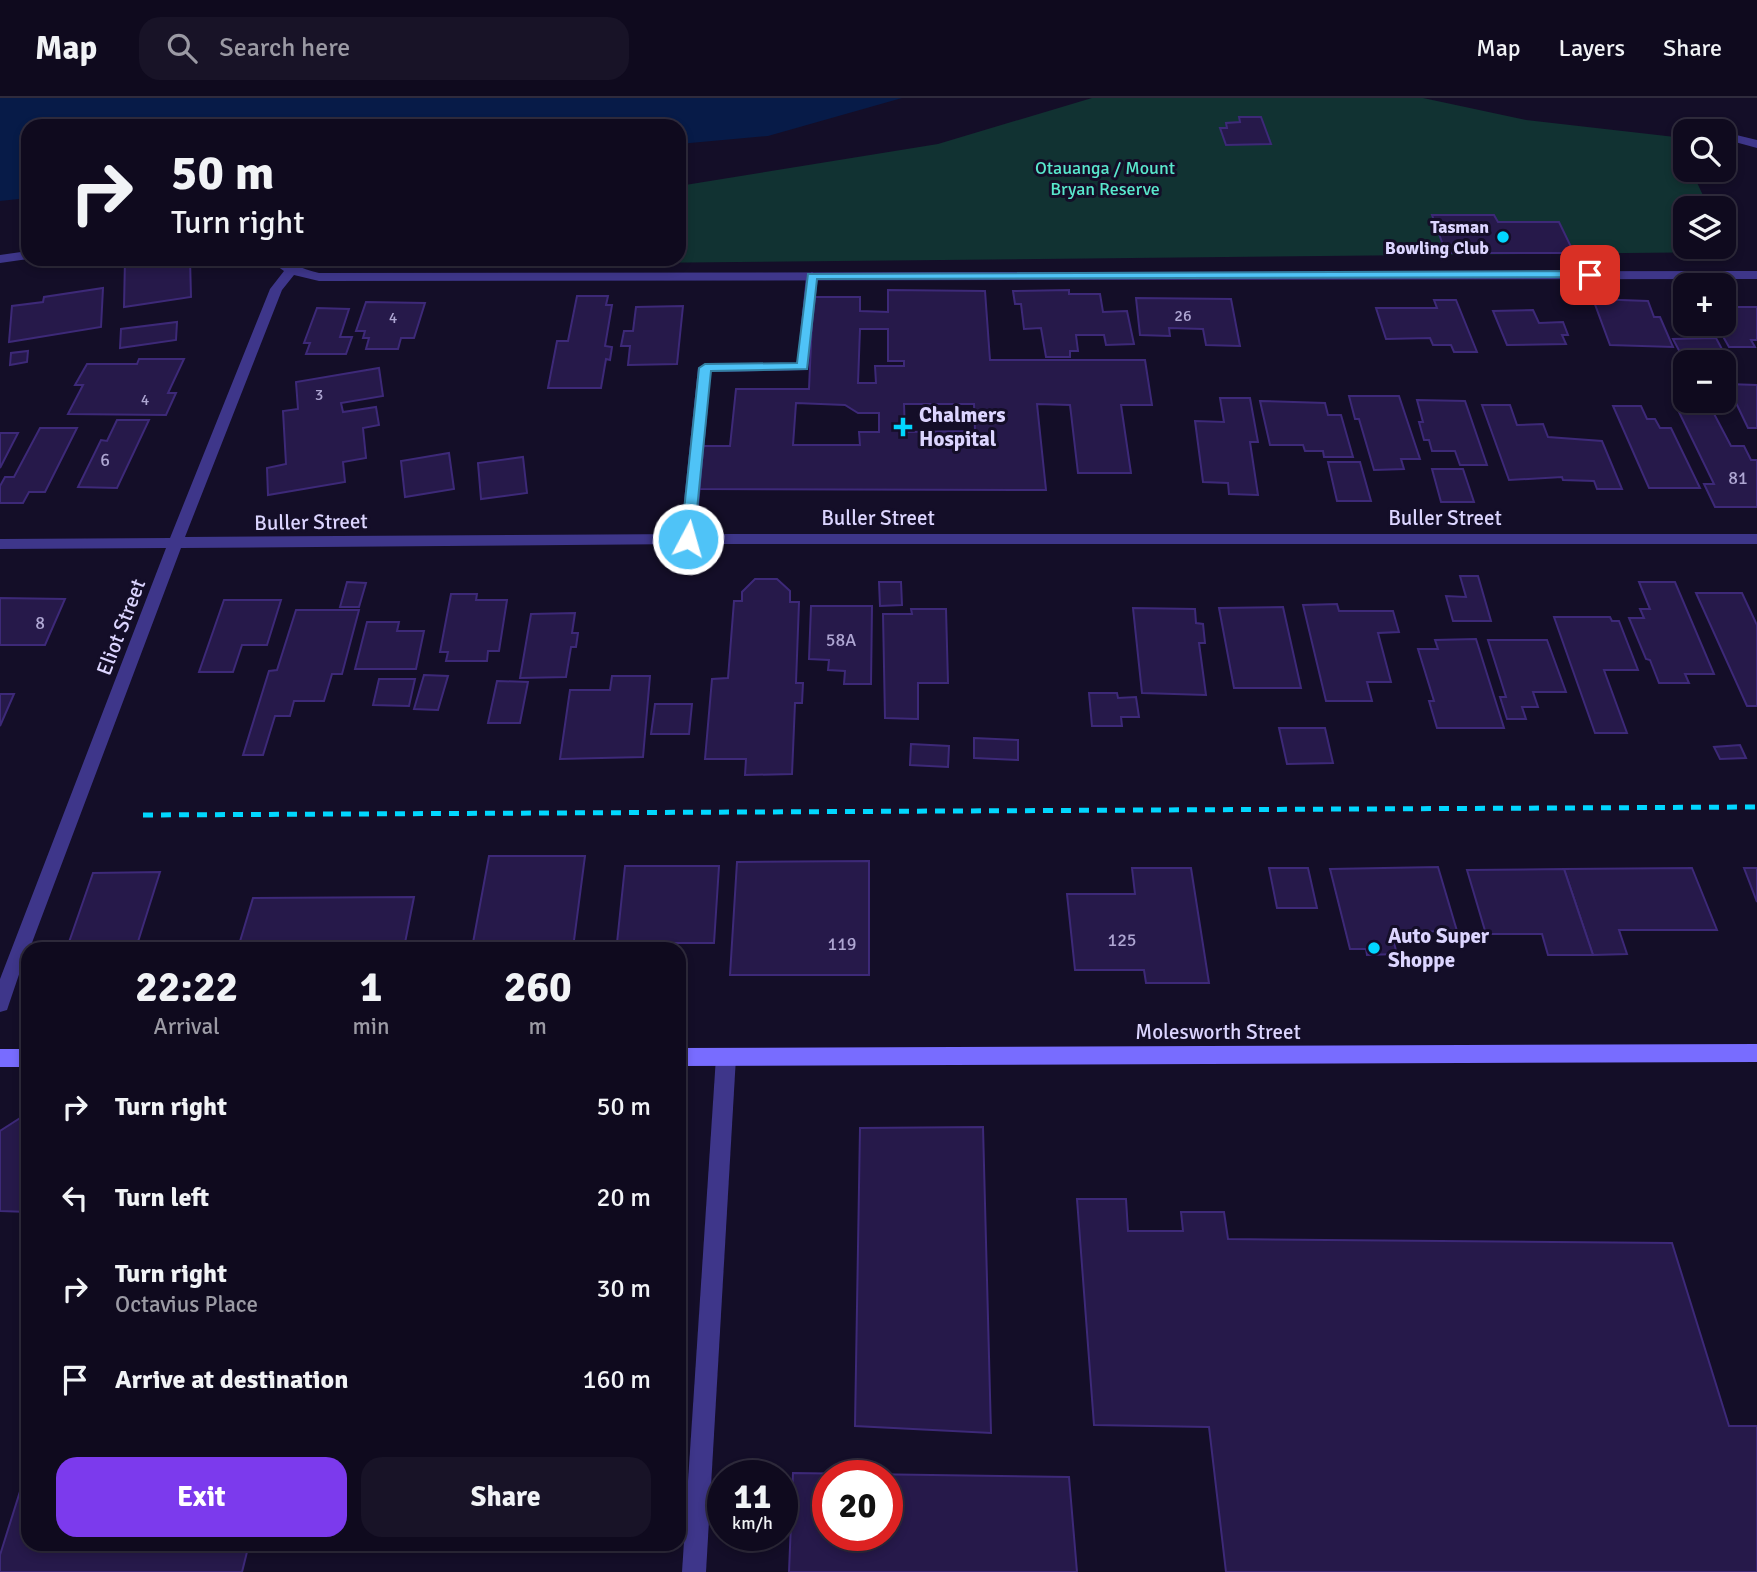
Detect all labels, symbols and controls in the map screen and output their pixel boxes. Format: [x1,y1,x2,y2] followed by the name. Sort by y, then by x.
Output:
[139,17,629,80] search box
[35,28,97,69] text: Map
[163,29,201,67] icon: search
[219,32,350,64] text: Search here
[1476,33,1521,63] text: Map
[1559,33,1625,63] text: Layers
[1663,33,1722,63] text: Share
[1673,119,1736,413] map controls
[1673,119,1736,182] button: search
[171,143,274,203] text: 50 m
[56,147,147,238] icon: right
[1035,157,1175,200] park label: Otauanga / Mount Bryan Reserve
[1673,196,1736,259] button: layers
[171,203,304,242] text: Turn right
[1385,216,1489,259] place label: Tasman Bowling Club
[1495,229,1511,245] marker: Tasman Bowling Club
[1560,245,1620,305] pin
[1571,256,1609,294] icon: arrive
[1673,273,1736,336] button: +
[1174,306,1192,326] house number: 26
[389,308,398,328] house number: 4
[1673,350,1736,413] button: −
[315,385,323,405] house number: 3
[141,390,150,410] house number: 4
[919,402,1006,452] place label: Chalmers Hospital
[893,417,913,437] marker: Chalmers Hospital
[100,449,110,471] house number: 6
[1728,467,1748,489] house number: 81
[651,502,725,576] position arrow
[821,505,935,531] street label: Buller Street
[1388,505,1502,531] street label: Buller Street
[254,508,368,536] street label: Buller Street
[91,575,151,679] street label: Eliot Street
[35,612,45,634] house number: 8
[826,629,856,651] house number: 58A
[1388,923,1490,973] place label: Auto Super Shoppe
[1107,929,1137,951] house number: 125
[827,933,857,955] house number: 119
[1366,940,1382,956] marker: Auto Super Shoppe
[135,962,238,1013] text: 22:22
[360,962,382,1013] text: 1
[504,962,572,1013] text: 260
[154,1012,220,1041] text: Arrival
[352,1012,390,1041] text: min
[529,1012,547,1041] text: m
[1135,1019,1301,1045] street label: Molesworth Street
[56,1088,94,1126] icon: right
[115,1091,227,1123] text: Turn right
[596,1091,651,1123] text: 50 m
[56,1179,94,1217] icon: left
[115,1182,209,1214] text: Turn left
[596,1182,651,1214] text: 20 m
[115,1258,227,1290] text: Turn right
[56,1270,94,1308] icon: right
[596,1273,651,1305] text: 30 m
[115,1290,258,1319] text: Octavius Place
[56,1361,94,1399] icon: arrive
[115,1364,348,1396] text: Arrive at destination
[582,1364,651,1396] text: 160 m
[56,1457,347,1537] button: Exit
[361,1457,651,1537] button: Share
[812,1460,903,1551] speed limit sign: 20
[734,1475,771,1518] text: 11
[732,1512,773,1534] text: km/h

